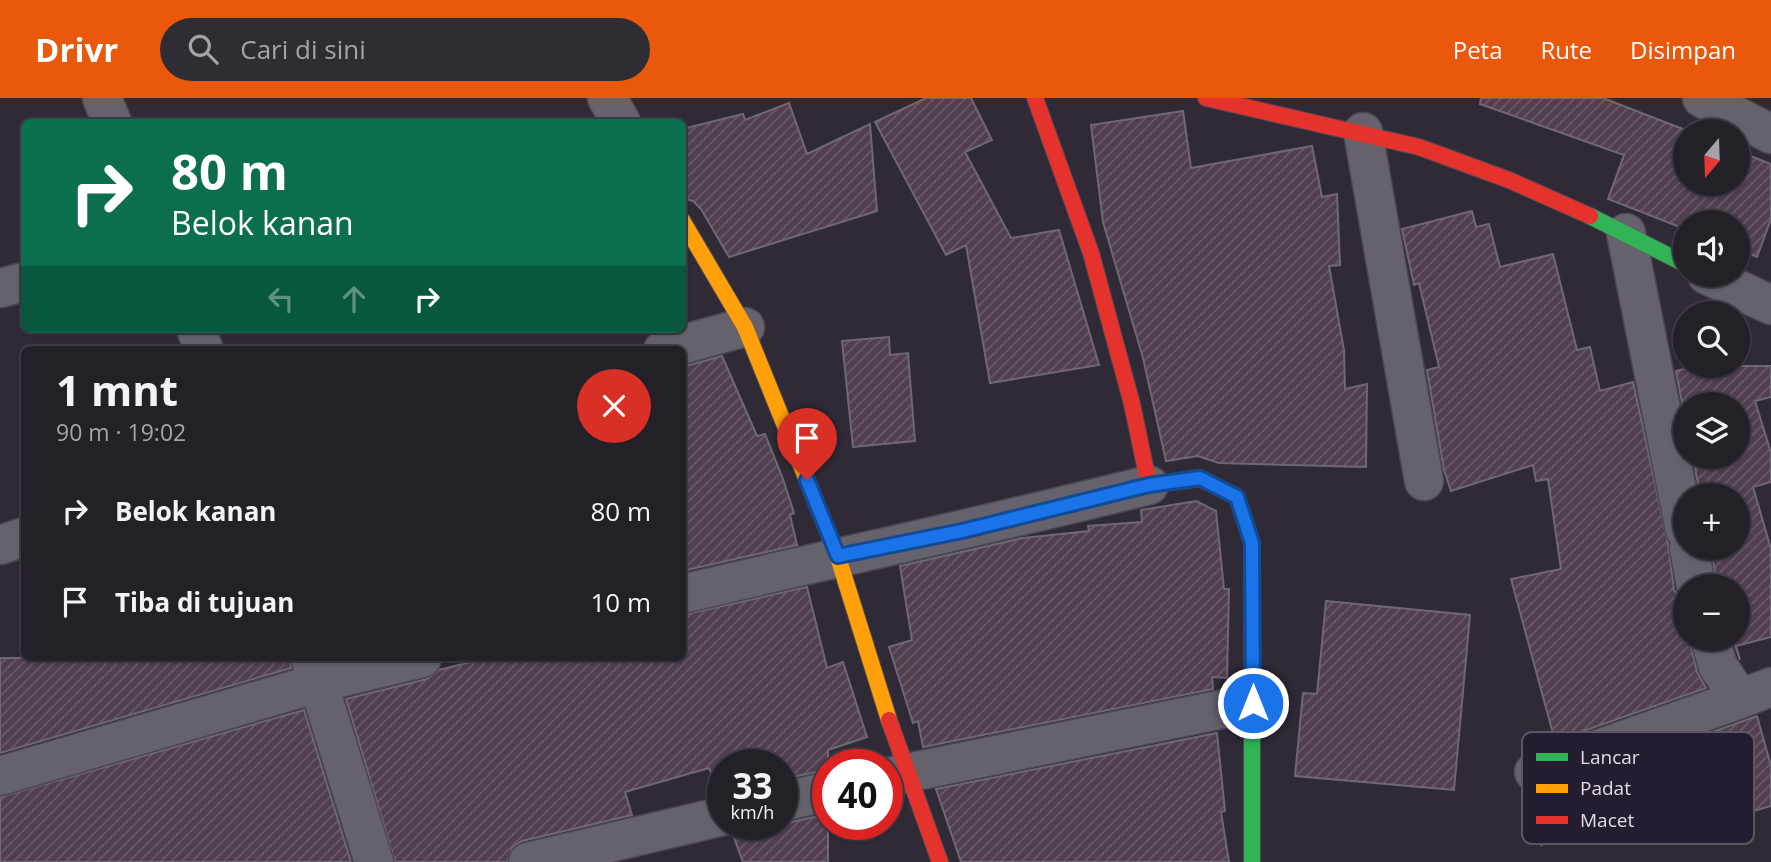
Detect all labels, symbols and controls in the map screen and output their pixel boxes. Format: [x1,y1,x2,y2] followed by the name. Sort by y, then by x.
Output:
[160,18,650,81] search box
[35,27,118,72] text: Drivr
[184,30,222,68] icon: search
[240,31,366,67] text: Cari di sini
[1453,33,1503,66] text: Peta
[1541,33,1592,66] text: Rute
[1630,33,1736,66] text: Disimpan
[1673,119,1750,196] north arrow
[1673,119,1750,651] map controls
[171,138,288,204] text: 80 m
[56,147,147,238] icon: right
[171,201,354,244] text: Belok kanan
[1673,210,1750,287] button: sound
[262,280,300,318] icon: left
[335,280,373,318] icon: ahead
[408,280,446,318] icon: right
[1673,301,1750,378] button: search
[56,361,178,418] text: 1 mnt
[577,369,651,443] button: close
[1673,392,1750,469] button: layers
[777,408,837,480] pin
[56,416,186,448] text: 90 m · 19:02
[788,419,826,457] icon: arrive
[1673,483,1750,560] button: +
[56,492,94,530] icon: right
[115,493,276,529] text: Belok kanan
[590,493,651,529] text: 80 m
[1673,574,1750,651] button: −
[56,583,94,621] icon: arrive
[115,584,294,620] text: Tiba di tujuan
[590,584,651,620] text: 10 m
[1216,666,1290,740] position arrow
[1522,732,1754,844] legend
[1580,744,1640,770] text: Lancar
[812,749,903,840] speed limit sign: 40
[732,762,773,809] text: 33
[1580,775,1631,801] text: Padat
[731,800,774,824] text: km/h
[1580,807,1634,833] text: Macet

